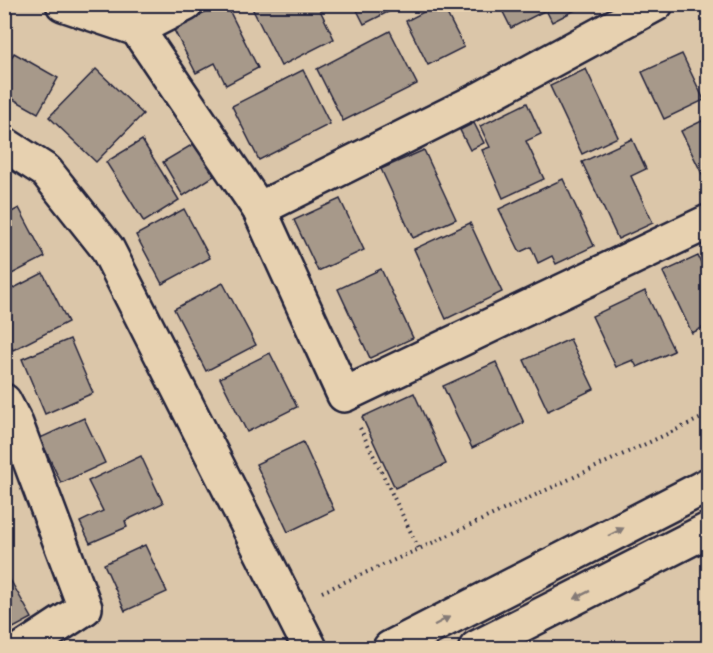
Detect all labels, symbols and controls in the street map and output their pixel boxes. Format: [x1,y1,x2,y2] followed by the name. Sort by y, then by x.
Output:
[607,528,624,537] one-way arrow
[573,590,590,600] one-way arrow
[434,616,451,626] one-way arrow

